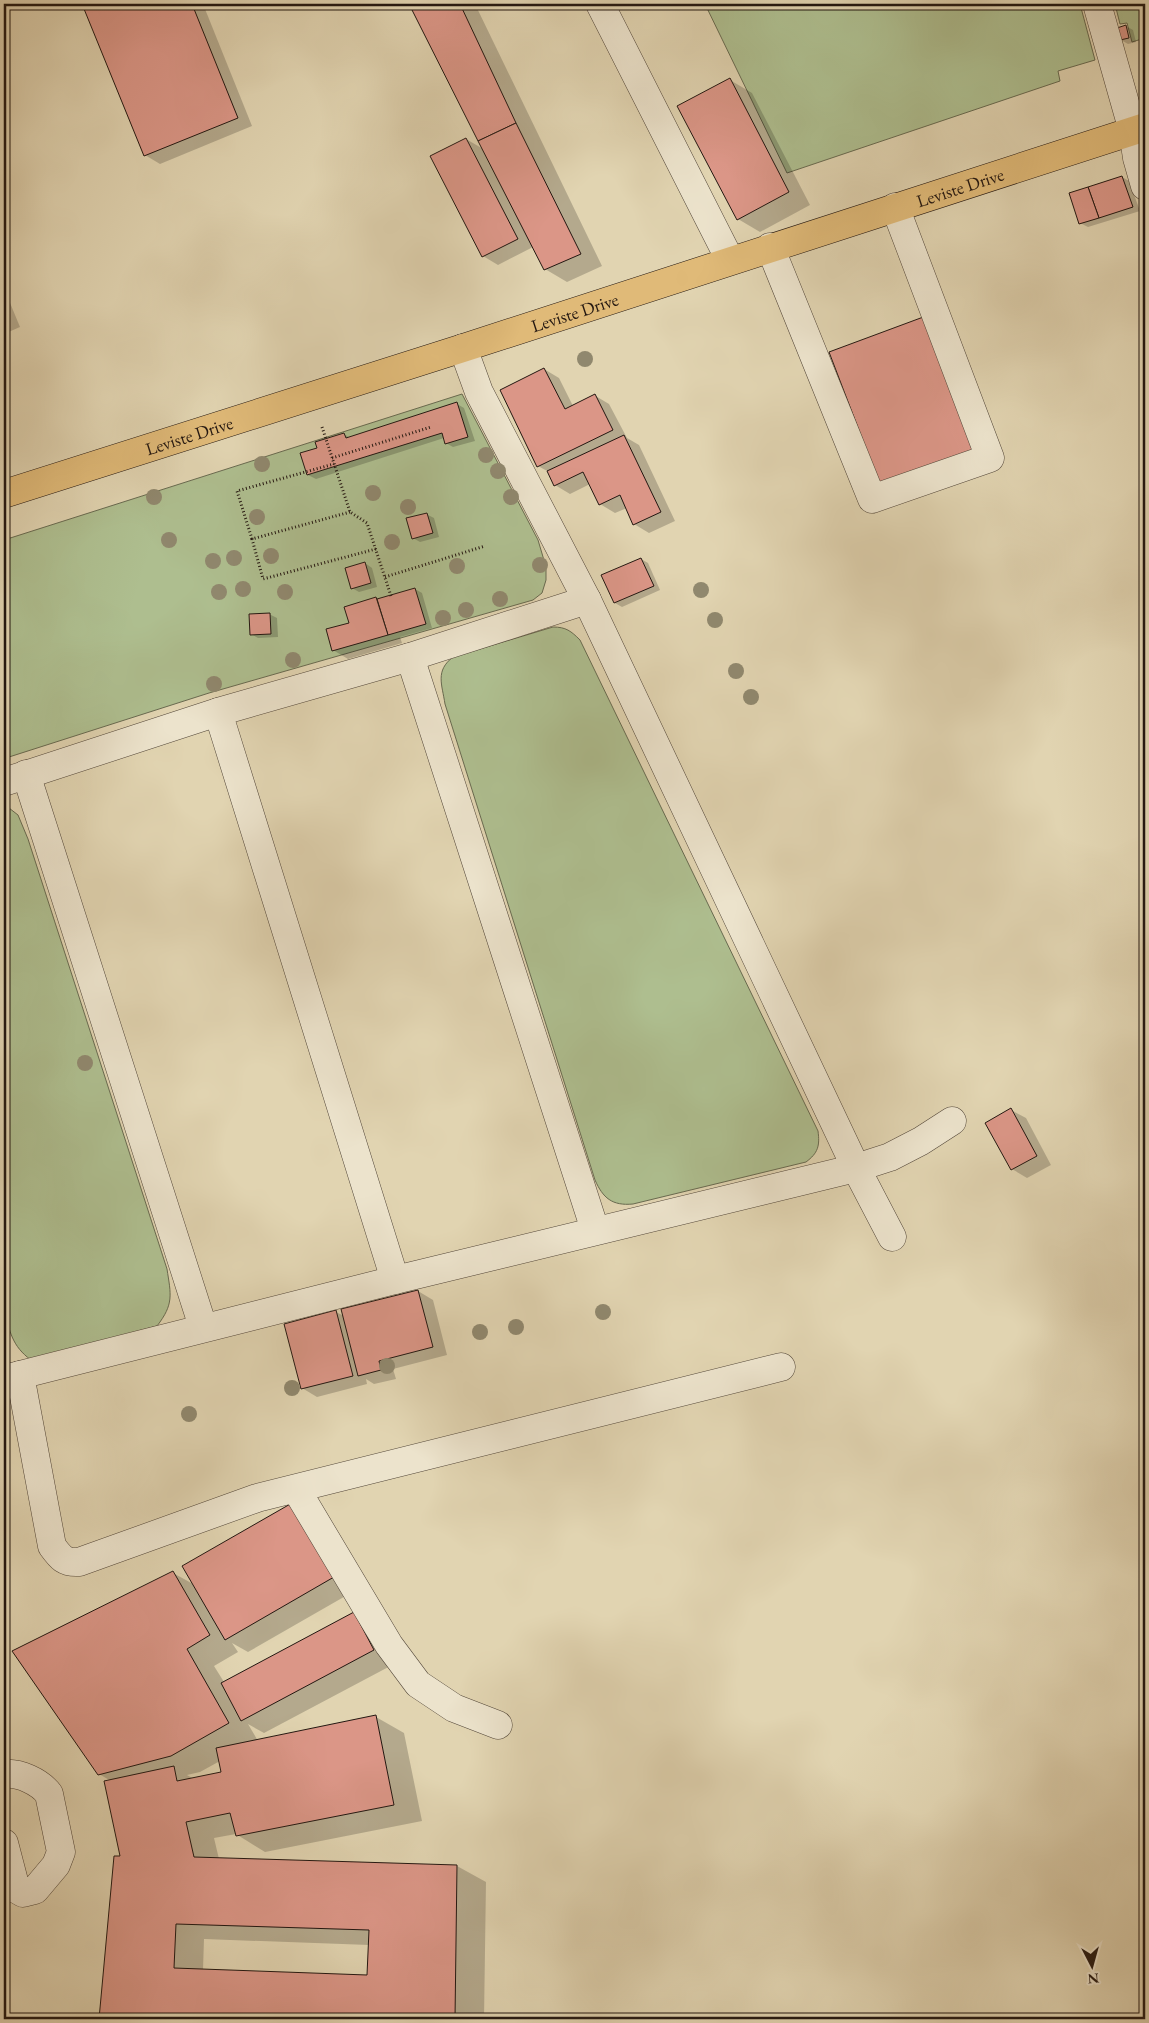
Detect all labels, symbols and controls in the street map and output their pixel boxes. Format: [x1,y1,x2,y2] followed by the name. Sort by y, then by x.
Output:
[913,162,1006,212] street label: Leviste Drive
[528,287,621,337] street label: Leviste Drive
[142,411,235,460] street label: Leviste Drive
[1066,1940,1116,1990] north arrow
[1086,1969,1100,1989] text: N

